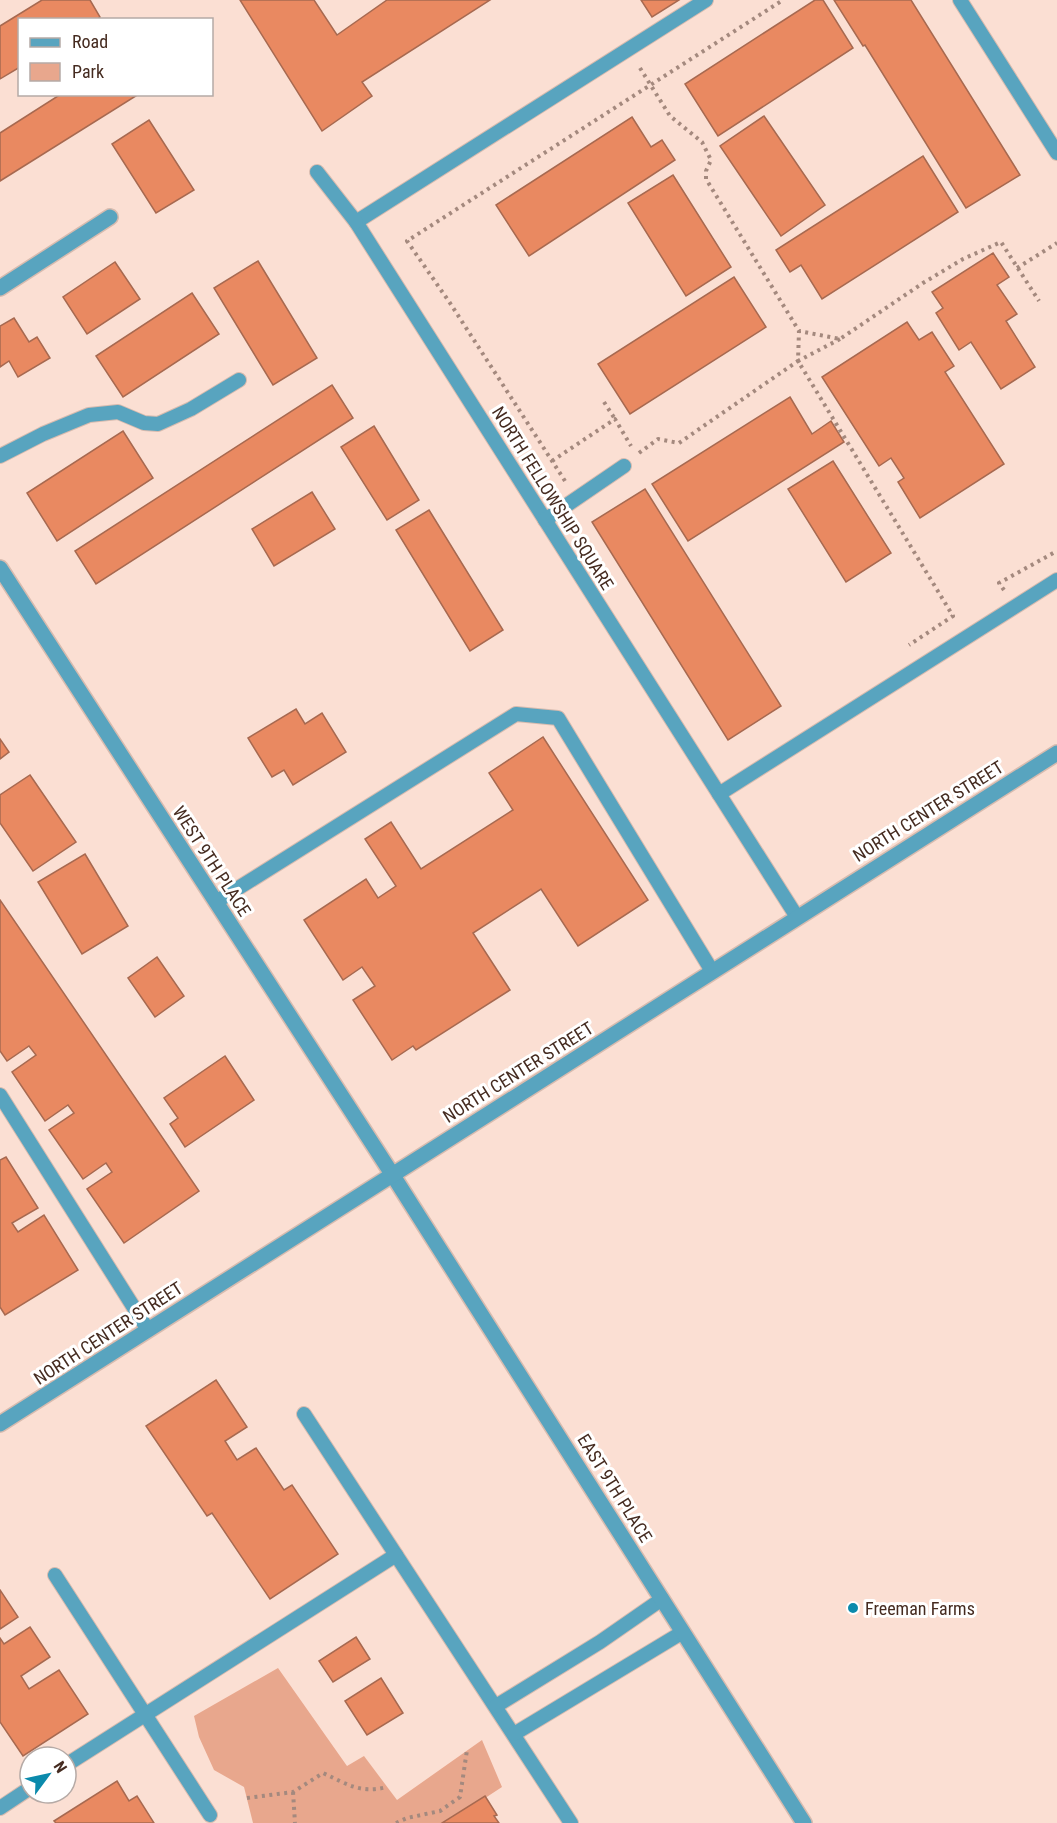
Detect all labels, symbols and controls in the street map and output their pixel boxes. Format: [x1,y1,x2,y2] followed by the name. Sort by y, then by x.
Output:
[18,18,213,96] legend
[72,31,108,52] text: Road
[72,61,104,82] text: Park
[488,402,618,594] street label: NORTH FELLOWSHIP SQUARE
[849,756,1007,866] street label: NORTH CENTER STREET
[169,802,255,920] street label: WEST 9TH PLACE
[439,1017,597,1127] street label: NORTH CENTER STREET
[30,1277,186,1389] street label: NORTH CENTER STREET
[573,1430,657,1546] street label: EAST 9TH PLACE
[865,1598,975,1619] place label: Freeman Farms
[846,1601,860,1615] marker: Freeman Farms
[18,1745,78,1805] north arrow
[50,1758,71,1776] text: N

